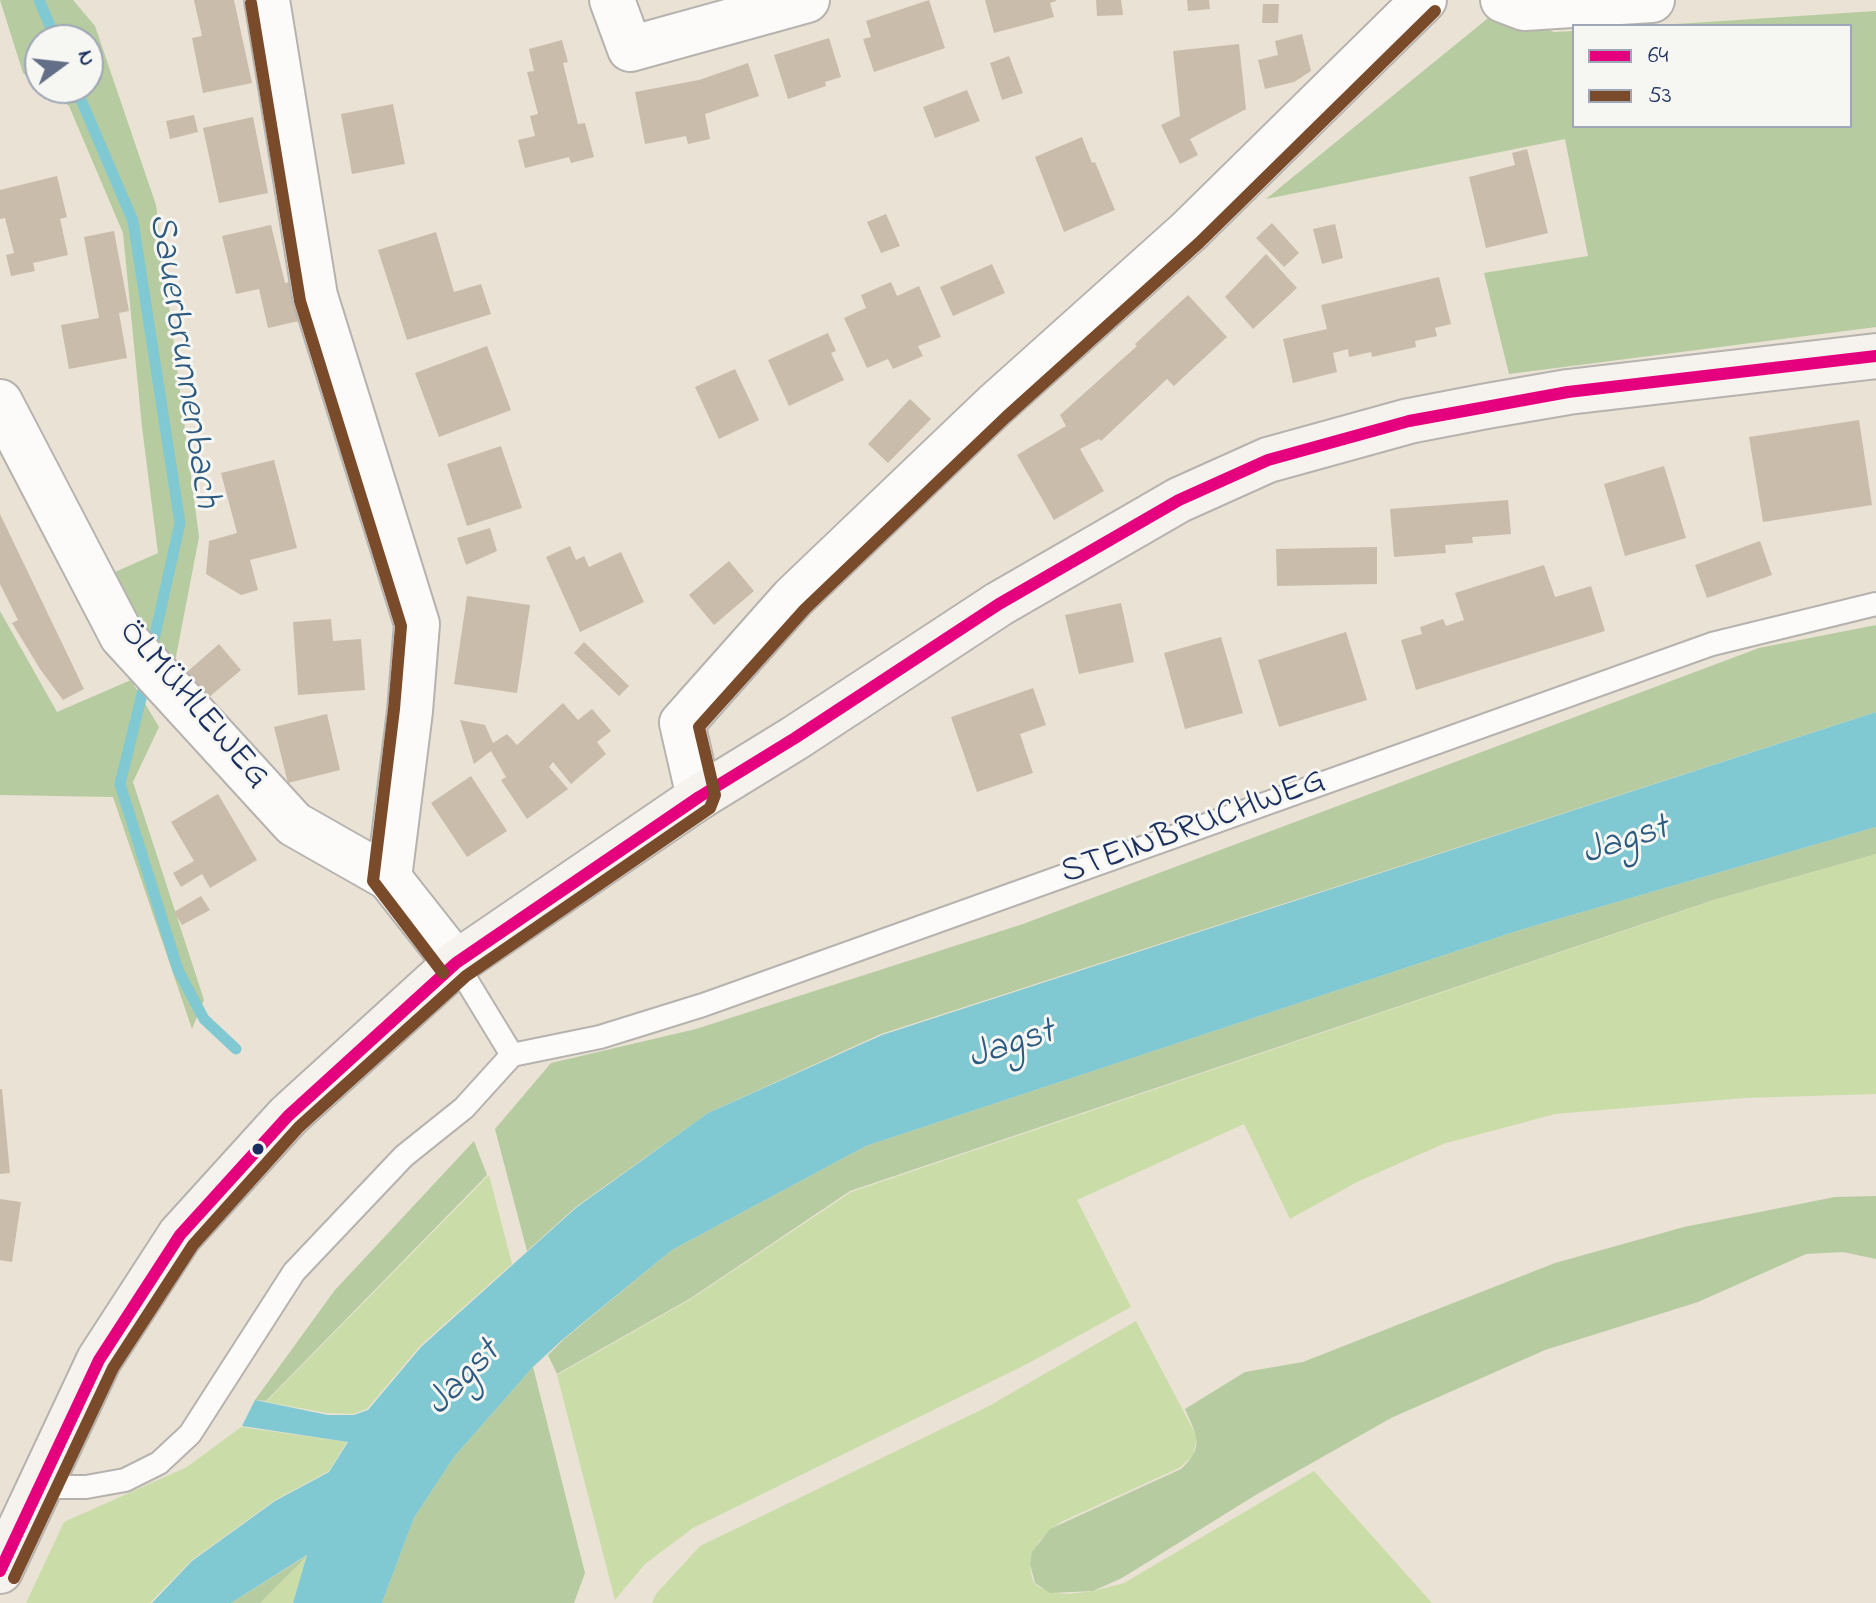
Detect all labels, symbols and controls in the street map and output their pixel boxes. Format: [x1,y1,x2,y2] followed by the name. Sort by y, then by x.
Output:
[24,24,104,104] north arrow
[1572,24,1852,128] legend
[1648,39,1668,74] text: 64
[68,47,103,70] text: N
[1648,79,1672,114] text: 53
[135,210,227,512] water label: Sauerbrunnenbach
[107,613,277,799] street label: ÖLMÜHLEWEG
[1056,761,1332,897] street label: STEINBRUCHWEG
[1577,808,1675,878] water label: Jagst
[963,1012,1061,1082] water label: Jagst
[250,1141,266,1157] unlabelled marker
[418,1332,512,1428] water label: Jagst

